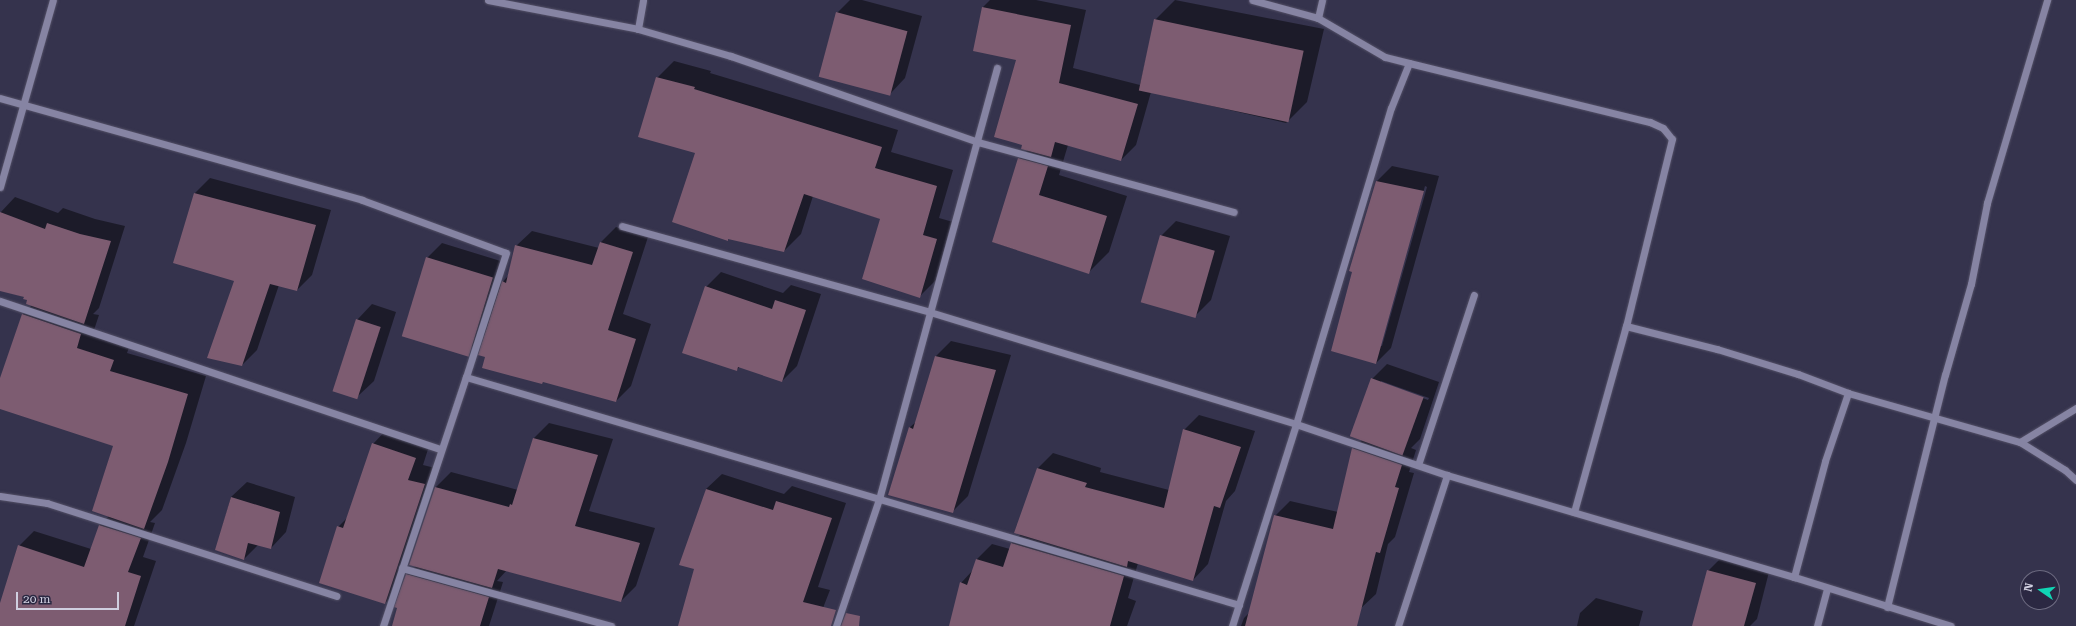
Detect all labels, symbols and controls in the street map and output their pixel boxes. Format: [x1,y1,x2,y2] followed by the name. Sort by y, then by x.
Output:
[2020,570,2060,610] north arrow
[2022,582,2036,593] text: N
[18,584,121,610] scale bar
[23,592,50,606] text: 20 m

